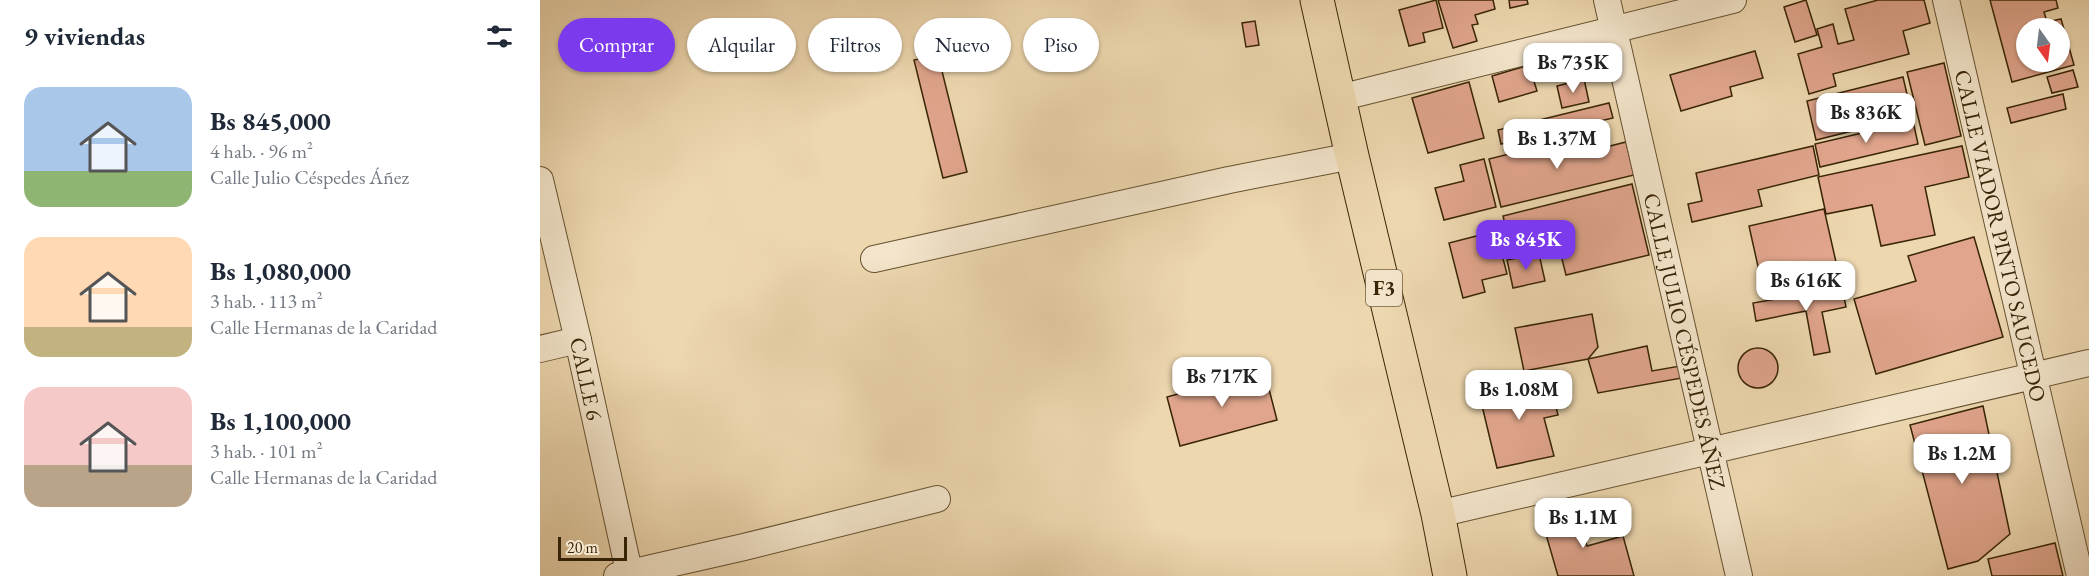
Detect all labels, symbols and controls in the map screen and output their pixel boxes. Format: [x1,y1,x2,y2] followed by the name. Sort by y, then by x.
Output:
[558,18,675,72] chip: Comprar
[687,18,796,72] chip: Alquilar
[808,18,902,72] chip: Filtros
[914,18,1011,72] chip: Nuevo
[1023,18,1099,72] chip: Piso
[2016,18,2070,72] north arrow
[2016,18,2070,72] map controls
[24,19,145,53] text: 9 viviendas
[483,20,516,53] icon: filters
[1518,43,1628,94] pin: Bs 735K
[1537,49,1609,75] text: Bs 735K
[1948,67,2053,405] street label: CALLE VIADOR PINTO SAUCEDO
[1811,93,1921,144] pin: Bs 836K
[1830,99,1902,125] text: Bs 836K
[210,104,331,138] text: Bs 845,000
[72,111,144,183] icon: home
[1495,119,1619,170] pin: Bs 1.37M
[1517,125,1597,151] text: Bs 1.37M
[210,138,313,164] text: 4 hab. · 96 m²
[210,164,409,190] text: Calle Julio Céspedes Áñez
[1637,190,1733,492] street label: CALLE JULIO CÉSPEDES ÁÑEZ
[1471,220,1581,271] pin: Bs 845K
[1490,226,1562,252] text: Bs 845K
[210,254,351,288] text: Bs 1,080,000
[72,261,144,333] icon: home
[1751,261,1861,312] pin: Bs 616K
[1770,267,1842,293] text: Bs 616K
[1366,270,1402,306] road number: F3
[210,288,323,314] text: 3 hab. · 113 m²
[210,314,437,340] text: Calle Hermanas de la Caridad
[563,335,609,423] street label: CALLE 6
[1167,357,1277,408] pin: Bs 717K
[1186,363,1258,389] text: Bs 717K
[1457,370,1581,421] pin: Bs 1.08M
[1479,376,1559,402] text: Bs 1.08M
[210,404,351,438] text: Bs 1,100,000
[72,411,144,483] icon: home
[1907,434,2017,485] pin: Bs 1.2M
[210,438,323,464] text: 3 hab. · 101 m²
[1928,440,1996,466] text: Bs 1.2M
[210,464,437,490] text: Calle Hermanas de la Caridad
[1528,498,1638,549] pin: Bs 1.1M
[1549,504,1617,530] text: Bs 1.1M
[558,534,627,562] scale bar
[567,537,598,558] text: 20 m

